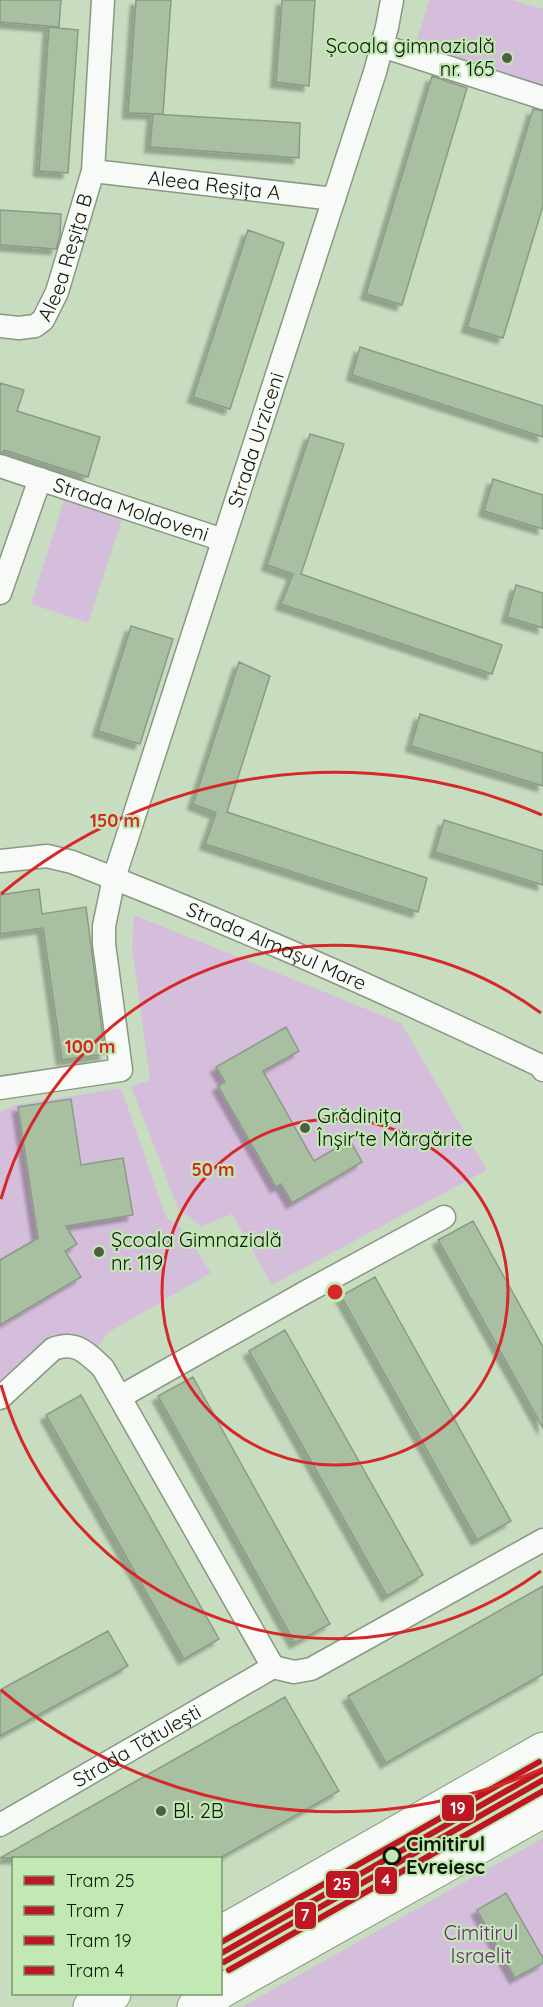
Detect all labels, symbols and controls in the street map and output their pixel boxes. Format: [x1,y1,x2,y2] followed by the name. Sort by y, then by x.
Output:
[326,33,495,81] place label: Școala gimnazială nr. 165
[500,51,514,65] marker: Școala gimnazială nr. 165
[147,164,282,205] street label: Aleea Reșița A
[31,190,98,325] street label: Aleea Reșița B
[222,369,289,511] street label: Strada Urziceni
[50,472,212,546] street label: Strada Moldoveni
[90,809,140,832] text: 150 m
[183,896,370,995] street label: Strada Almașul Mare
[65,1035,115,1058] text: 100 m
[317,1103,473,1151] place label: Grădinița Înșir'te Mărgărite
[298,1121,312,1135] marker: Grădinița Înșir'te Mărgărite
[191,1158,235,1181] text: 50 m
[111,1227,282,1275] place label: Școala Gimnazială nr. 119
[92,1245,106,1259] marker: Școala Gimnazială nr. 119
[325,1282,345,1302] centre of rings
[68,1699,205,1792] street label: Strada Tătulești
[441,1794,475,1822] line badge: 19
[173,1798,224,1823] place label: Bl. 2B
[450,1798,466,1818] text: 19
[154,1804,168,1818] marker: Bl. 2B
[406,1831,485,1879] place label: Cimitirul Evreiesc
[383,1847,401,1865] marker: Cimitirul Evreiesc
[12,1857,222,1995] legend
[374,1866,398,1895] line badge: 4
[66,1869,135,1892] text: Tram 25
[325,1870,360,1899] line badge: 25
[381,1870,391,1890] text: 4
[333,1874,351,1894] text: 25
[66,1899,124,1922] text: Tram 7
[294,1901,317,1930] line badge: 7
[301,1905,310,1925] text: 7
[444,1920,518,1968] park label: Cimitirul Israelit
[66,1929,131,1952] text: Tram 19
[66,1959,124,1982] text: Tram 4

